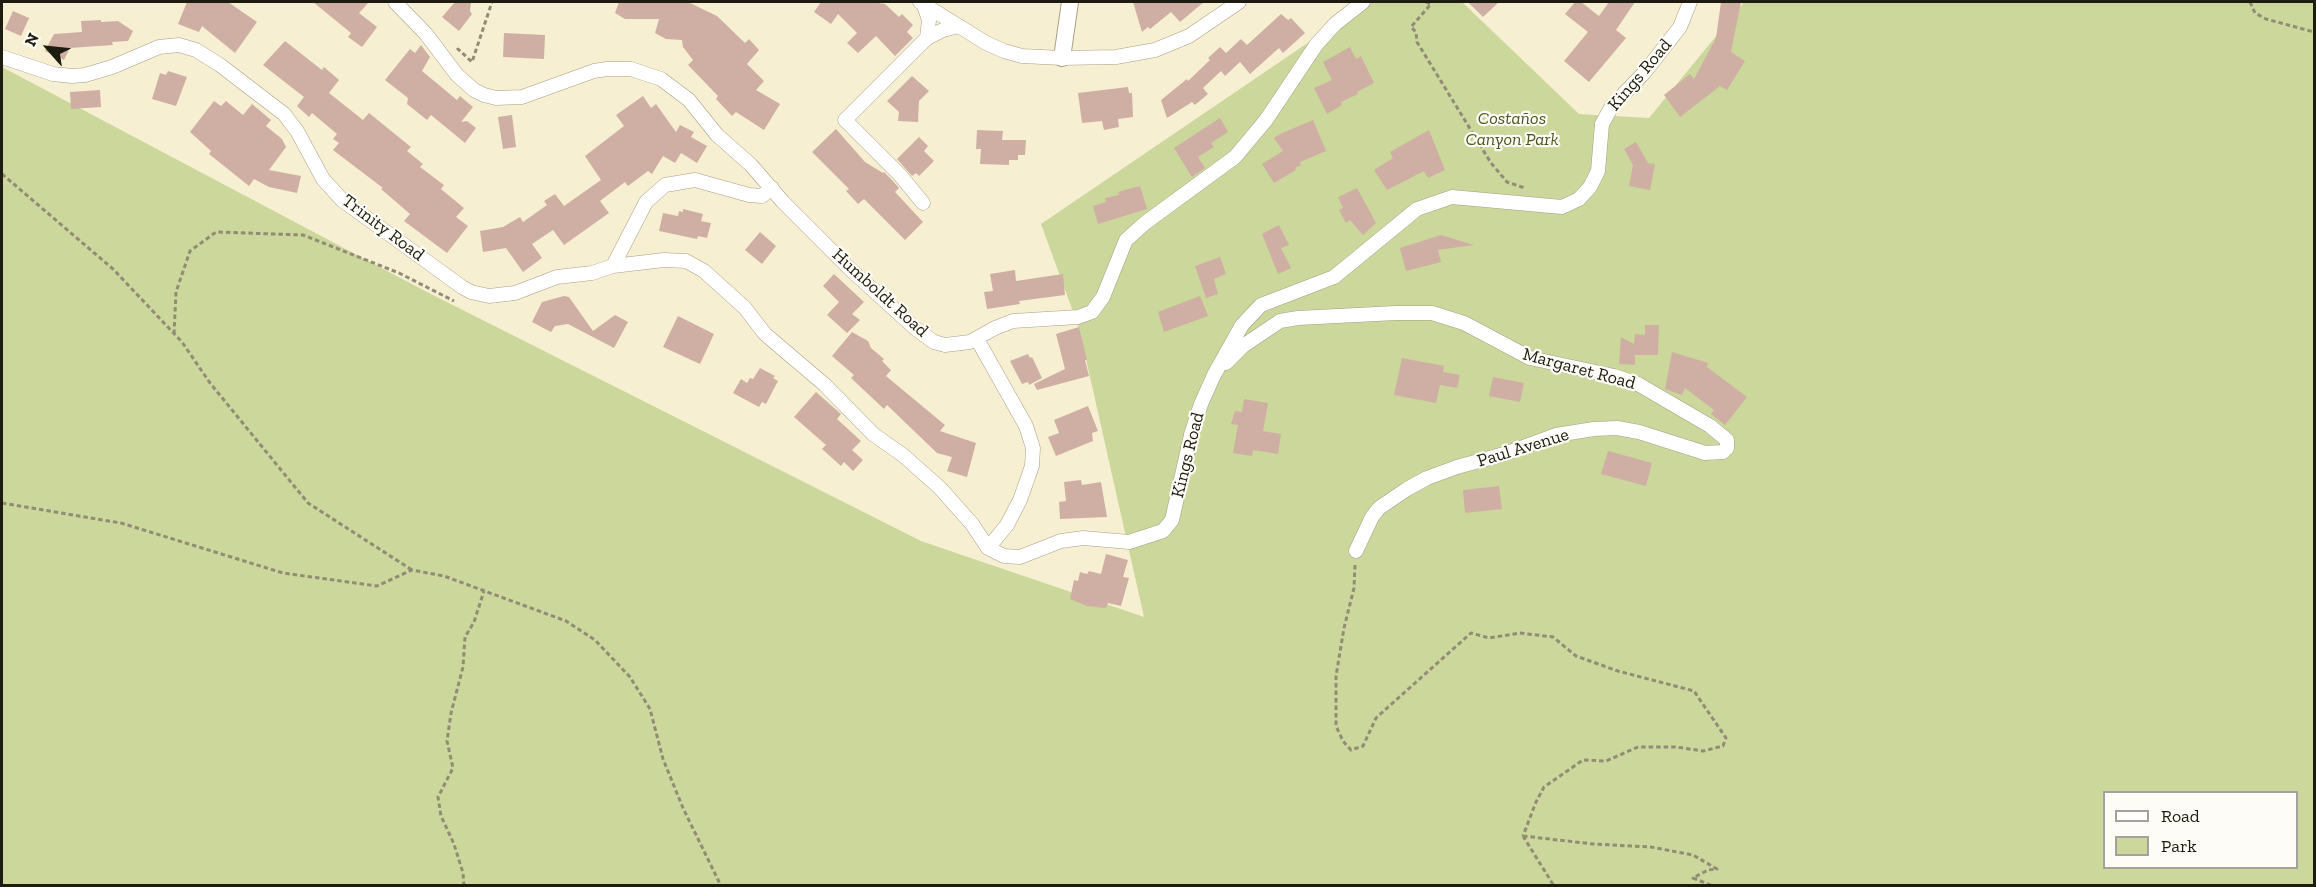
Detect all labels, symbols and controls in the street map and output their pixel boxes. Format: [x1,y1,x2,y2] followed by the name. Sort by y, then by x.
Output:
[18,18,78,78] north arrow
[20,30,43,49] text: N
[1604,35,1676,115] street label: Kings Road
[1465,108,1559,150] park label: Costaños Canyon Park
[338,190,428,266] street label: Trinity Road
[828,244,932,342] street label: Humboldt Road
[1520,344,1638,394] street label: Margaret Road
[1167,410,1209,500] street label: Kings Road
[1474,424,1572,472] street label: Paul Avenue
[2103,791,2298,869] legend
[2161,805,2200,827] text: Road
[2161,835,2197,857] text: Park

